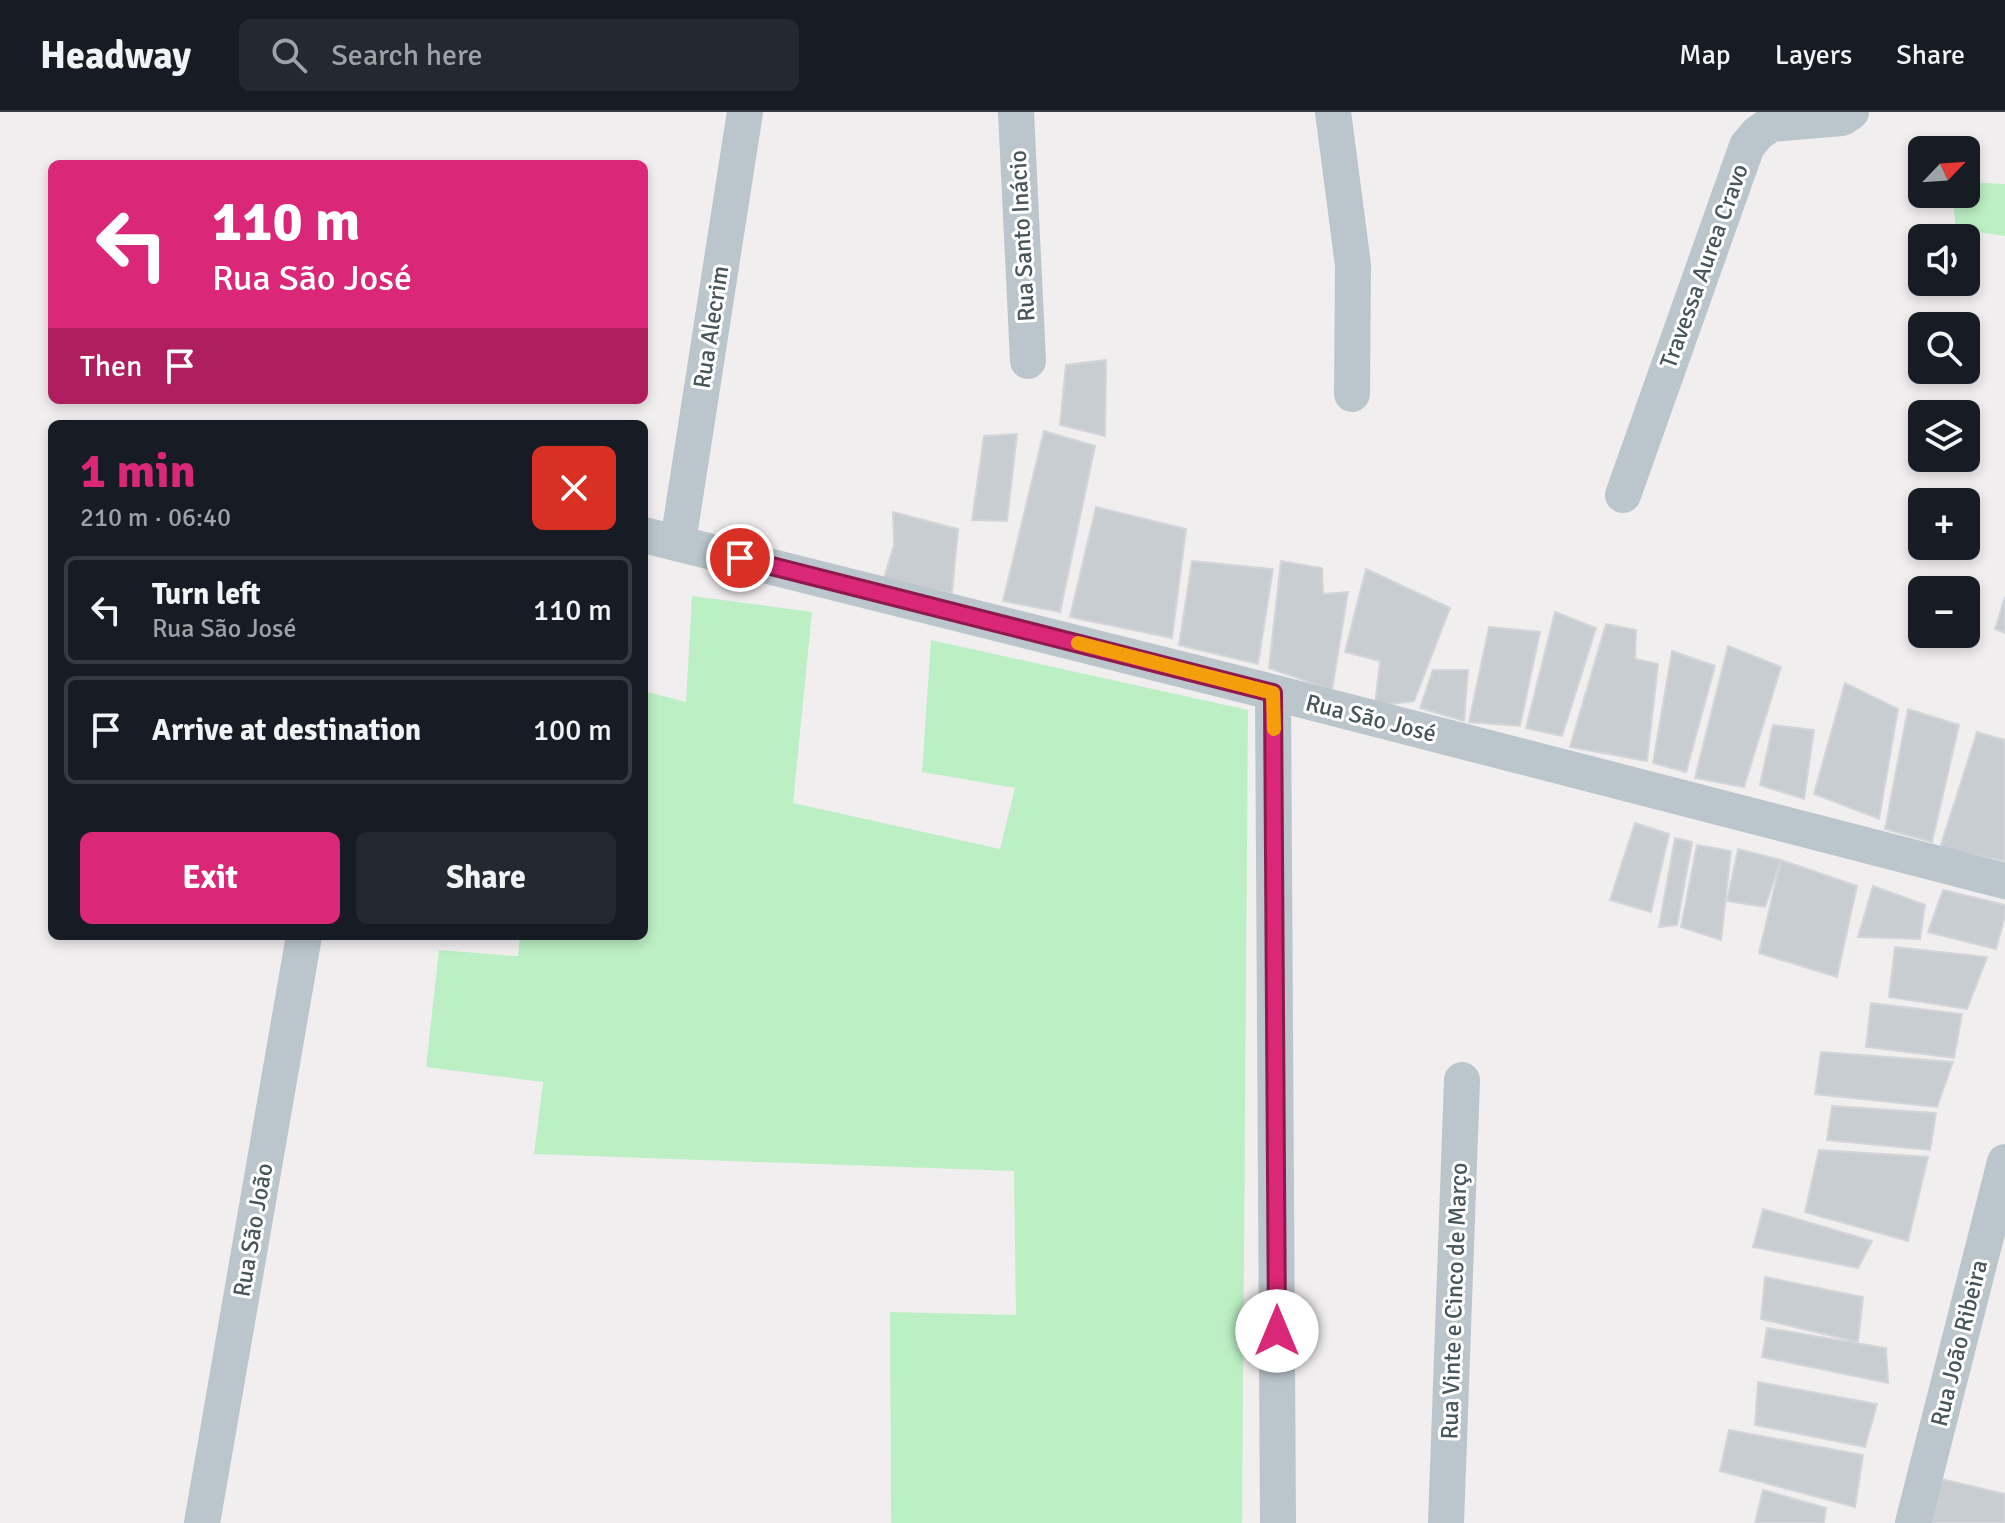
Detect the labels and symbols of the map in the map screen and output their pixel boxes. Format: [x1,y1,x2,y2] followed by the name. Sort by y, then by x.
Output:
[1908,136,1980,208] north arrow
[1003,149,1041,323] street label: Rua Santo Inácio
[1653,160,1755,372] street label: Travessa Aurea Cravo
[686,263,736,391] street label: Rua Alecrim
[706,524,774,592] pin
[1303,687,1439,749] street label: Rua São José
[226,1161,280,1299] street label: Rua São João
[1434,1162,1474,1440] street label: Rua Vinte e Cinco de Março
[1924,1257,1994,1429] street label: Rua João Ribeira
[1235,1289,1319,1373] position arrow

